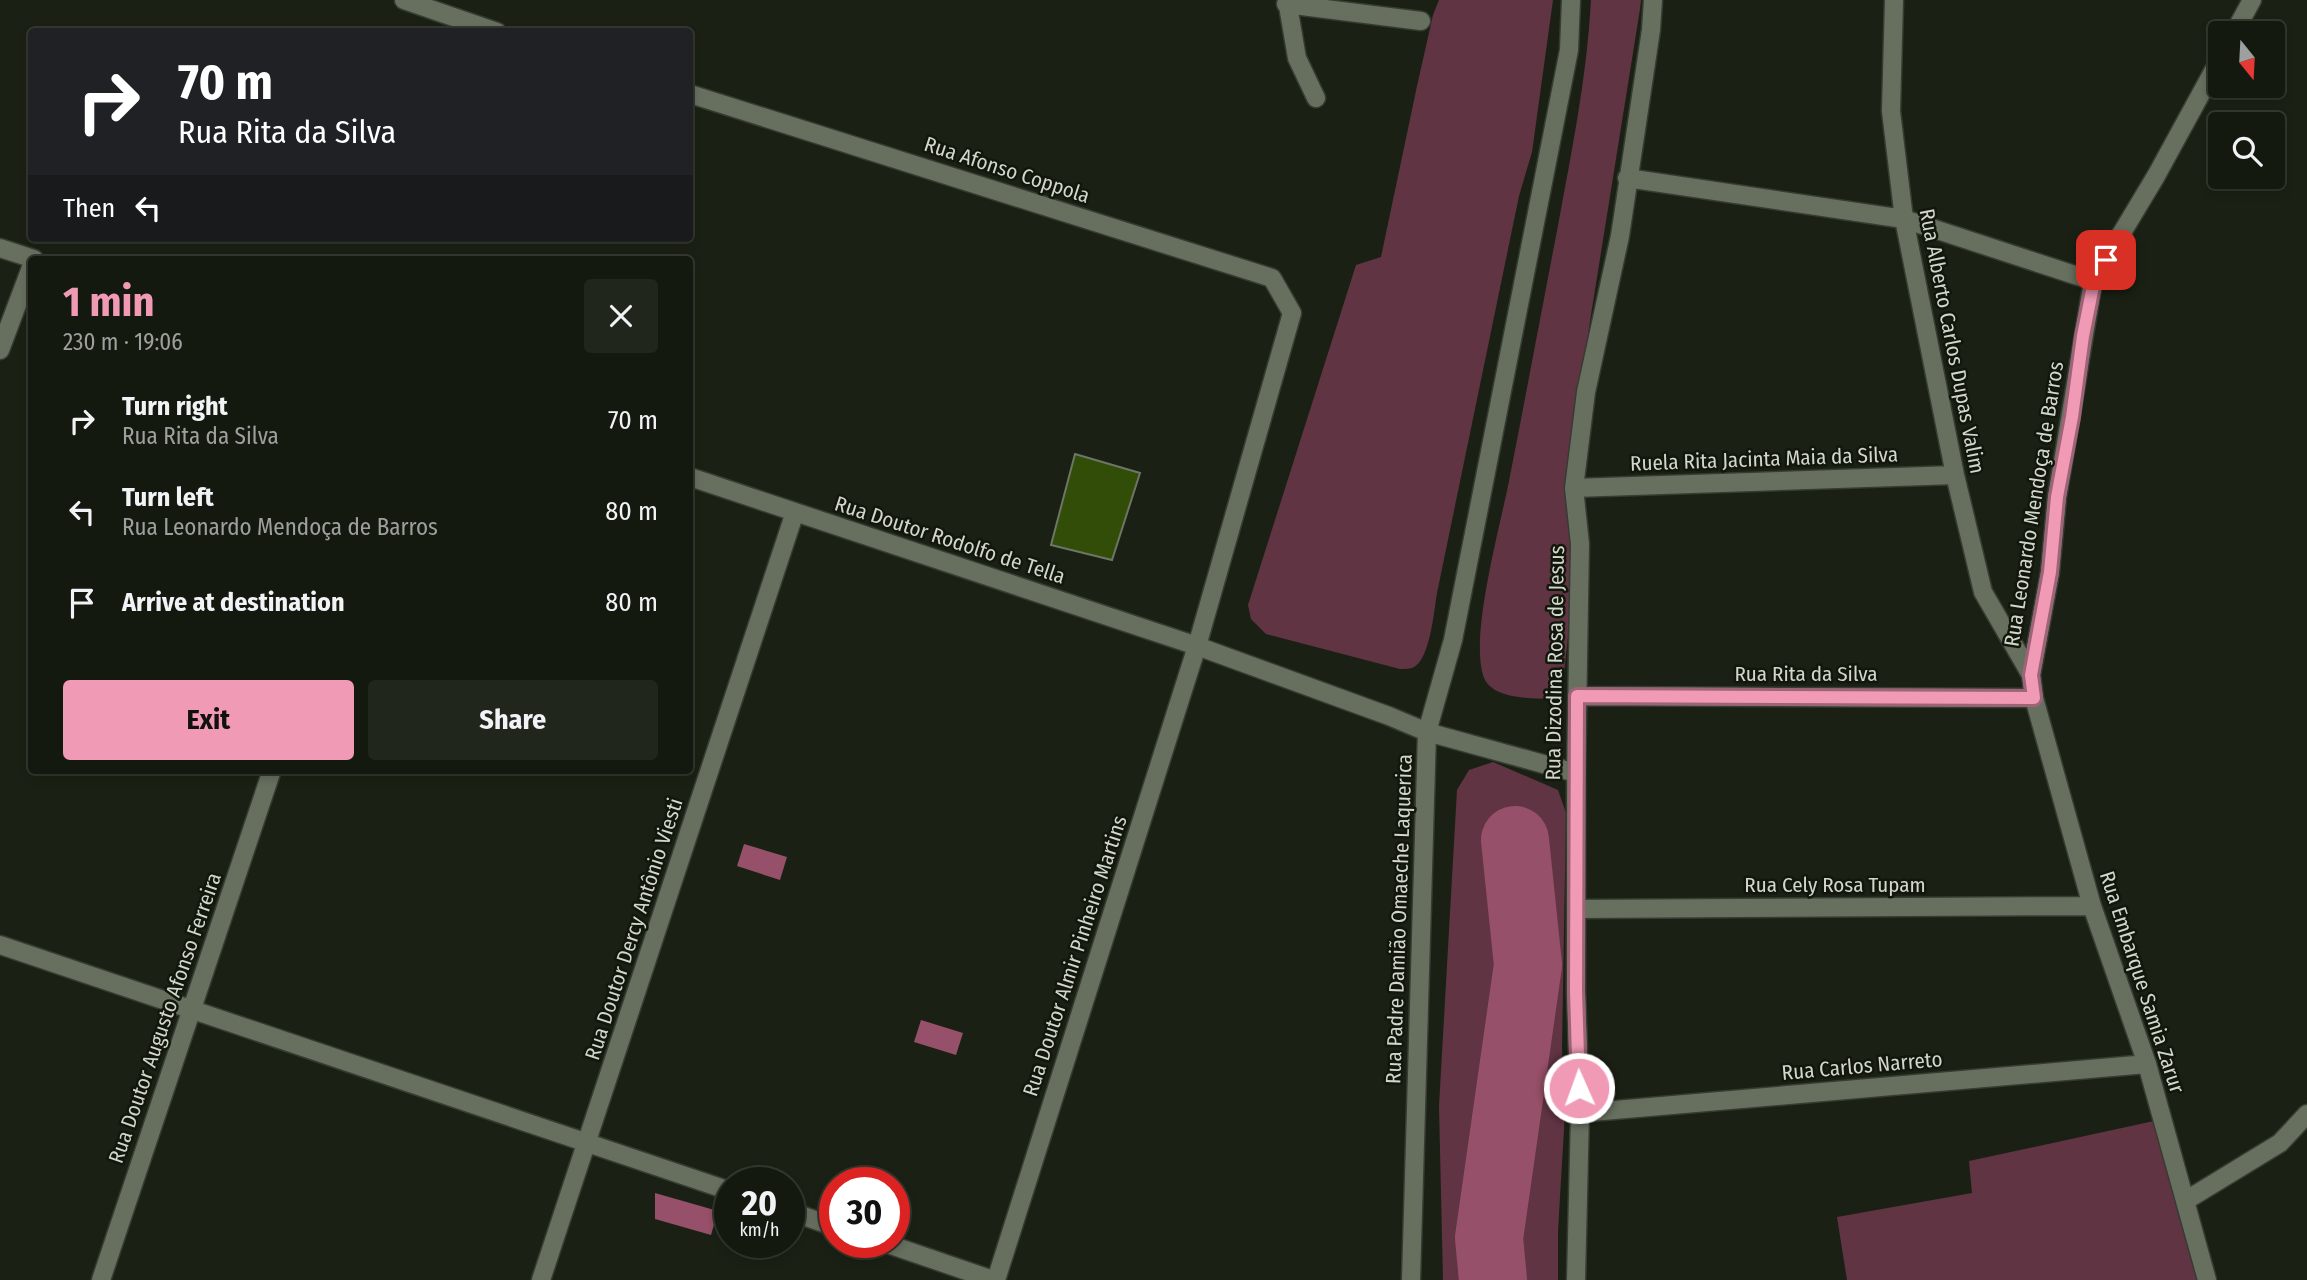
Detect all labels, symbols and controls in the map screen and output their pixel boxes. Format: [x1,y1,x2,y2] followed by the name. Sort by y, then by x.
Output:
[2208,21,2286,98] north arrow
[2208,21,2285,189] map controls
[178,53,273,112] text: 70 m
[63,56,154,147] icon: right
[2208,112,2285,189] button: search
[178,113,396,151] text: Rua Rita da Silva
[921,131,1093,209] street label: Rua Afonso Coppola
[129,189,167,227] icon: left
[63,193,115,224] text: Then
[1914,206,1990,476] street label: Rua Alberto Carlos Dupas Valim
[2076,230,2136,290] pin
[2087,241,2125,279] icon: arrive
[63,277,154,327] text: 1 min
[584,279,658,353] button: close
[63,328,183,356] text: 230 m · 19:06
[1999,360,2069,648] street label: Rua Leonardo Mendoça de Barros
[122,391,228,422] text: Turn right
[63,402,101,440] icon: right
[608,405,658,436] text: 70 m
[122,422,279,450] text: Rua Rita da Silva
[1630,441,1898,477] street label: Ruela Rita Jacinta Maia da Silva
[122,482,214,513] text: Turn left
[831,490,1069,590] street label: Rua Doutor Rodolfo de Tella
[63,493,101,531] icon: left
[605,496,658,527] text: 80 m
[122,513,438,541] text: Rua Leonardo Mendoça de Barros
[1540,545,1570,781] street label: Rua Dizodina Rosa de Jesus
[63,584,101,622] icon: arrive
[122,587,345,618] text: Arrive at destination
[605,587,658,618] text: 80 m
[1734,661,1878,687] street label: Rua Rita da Silva
[63,680,354,760] button: Exit
[368,680,658,760] button: Share
[1380,754,1418,1084] street label: Rua Padre Damião Omaeche Laquerica
[579,795,689,1063] street label: Rua Doutor Dercy Antônio Viesti
[1017,812,1133,1100] street label: Rua Doutor Almir Pinheiro Martins
[2094,868,2190,1097] street label: Rua Embarque Samia Zarur
[103,869,227,1167] street label: Rua Doutor Augusto Afonso Ferreira
[1744,872,1926,898] street label: Rua Cely Rosa Tupam
[1781,1046,1943,1086] street label: Rua Carlos Narreto
[1542,1051,1616,1125] position arrow
[819,1167,910,1258] speed limit sign: 30
[742,1182,777,1224] text: 20
[739,1219,780,1241] text: km/h

